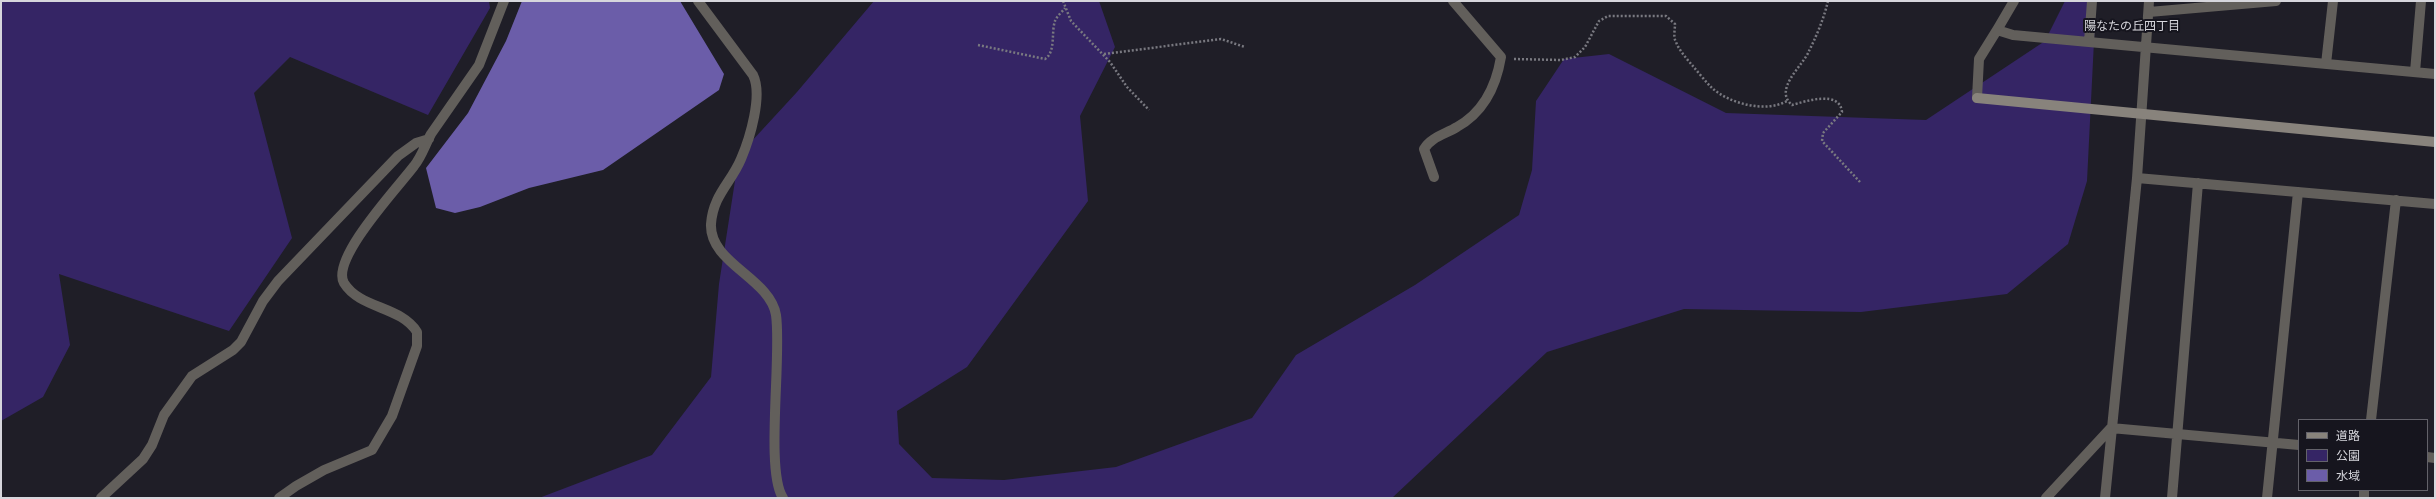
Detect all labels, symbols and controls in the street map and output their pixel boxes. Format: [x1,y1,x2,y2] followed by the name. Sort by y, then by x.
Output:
[2084,20,2180,34] district label: 陽なたの丘四丁目
[2298,419,2428,491] legend
[2336,428,2360,444] text: 道路
[2336,448,2360,464] text: 公園
[2336,468,2360,484] text: 水域

